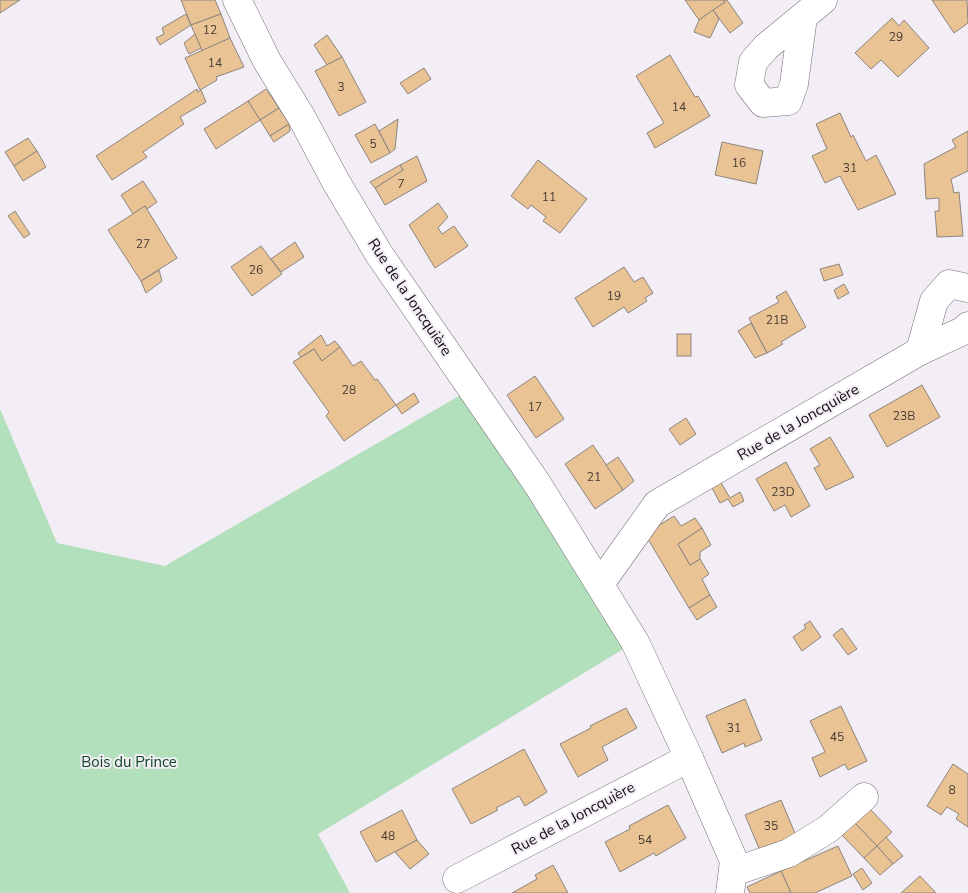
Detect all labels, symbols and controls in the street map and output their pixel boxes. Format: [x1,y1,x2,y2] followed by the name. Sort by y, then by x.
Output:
[203,22,217,38] house number: 12
[889,29,903,45] house number: 29
[208,55,222,71] house number: 14
[337,79,345,95] house number: 3
[672,99,686,115] house number: 14
[369,136,377,152] house number: 5
[732,155,746,171] house number: 16
[843,160,857,176] house number: 31
[397,176,405,192] house number: 7
[542,189,556,205] house number: 11
[363,234,457,360] street label: Rue de la Joncquière
[136,236,150,252] house number: 27
[249,262,263,278] house number: 26
[607,288,621,304] house number: 19
[766,312,788,328] house number: 21B
[733,379,863,465] street label: Rue de la Joncquière
[342,382,356,398] house number: 28
[528,399,542,415] house number: 17
[893,408,915,424] house number: 23B
[587,469,601,485] house number: 21
[771,484,795,500] house number: 23D
[727,720,741,736] house number: 31
[830,729,844,745] house number: 45
[81,752,177,772] park label: Bois du Prince
[508,777,638,859] street label: Rue de la Joncquière
[948,782,956,798] house number: 8
[764,818,778,834] house number: 35
[381,828,395,844] house number: 48
[638,832,652,848] house number: 54

